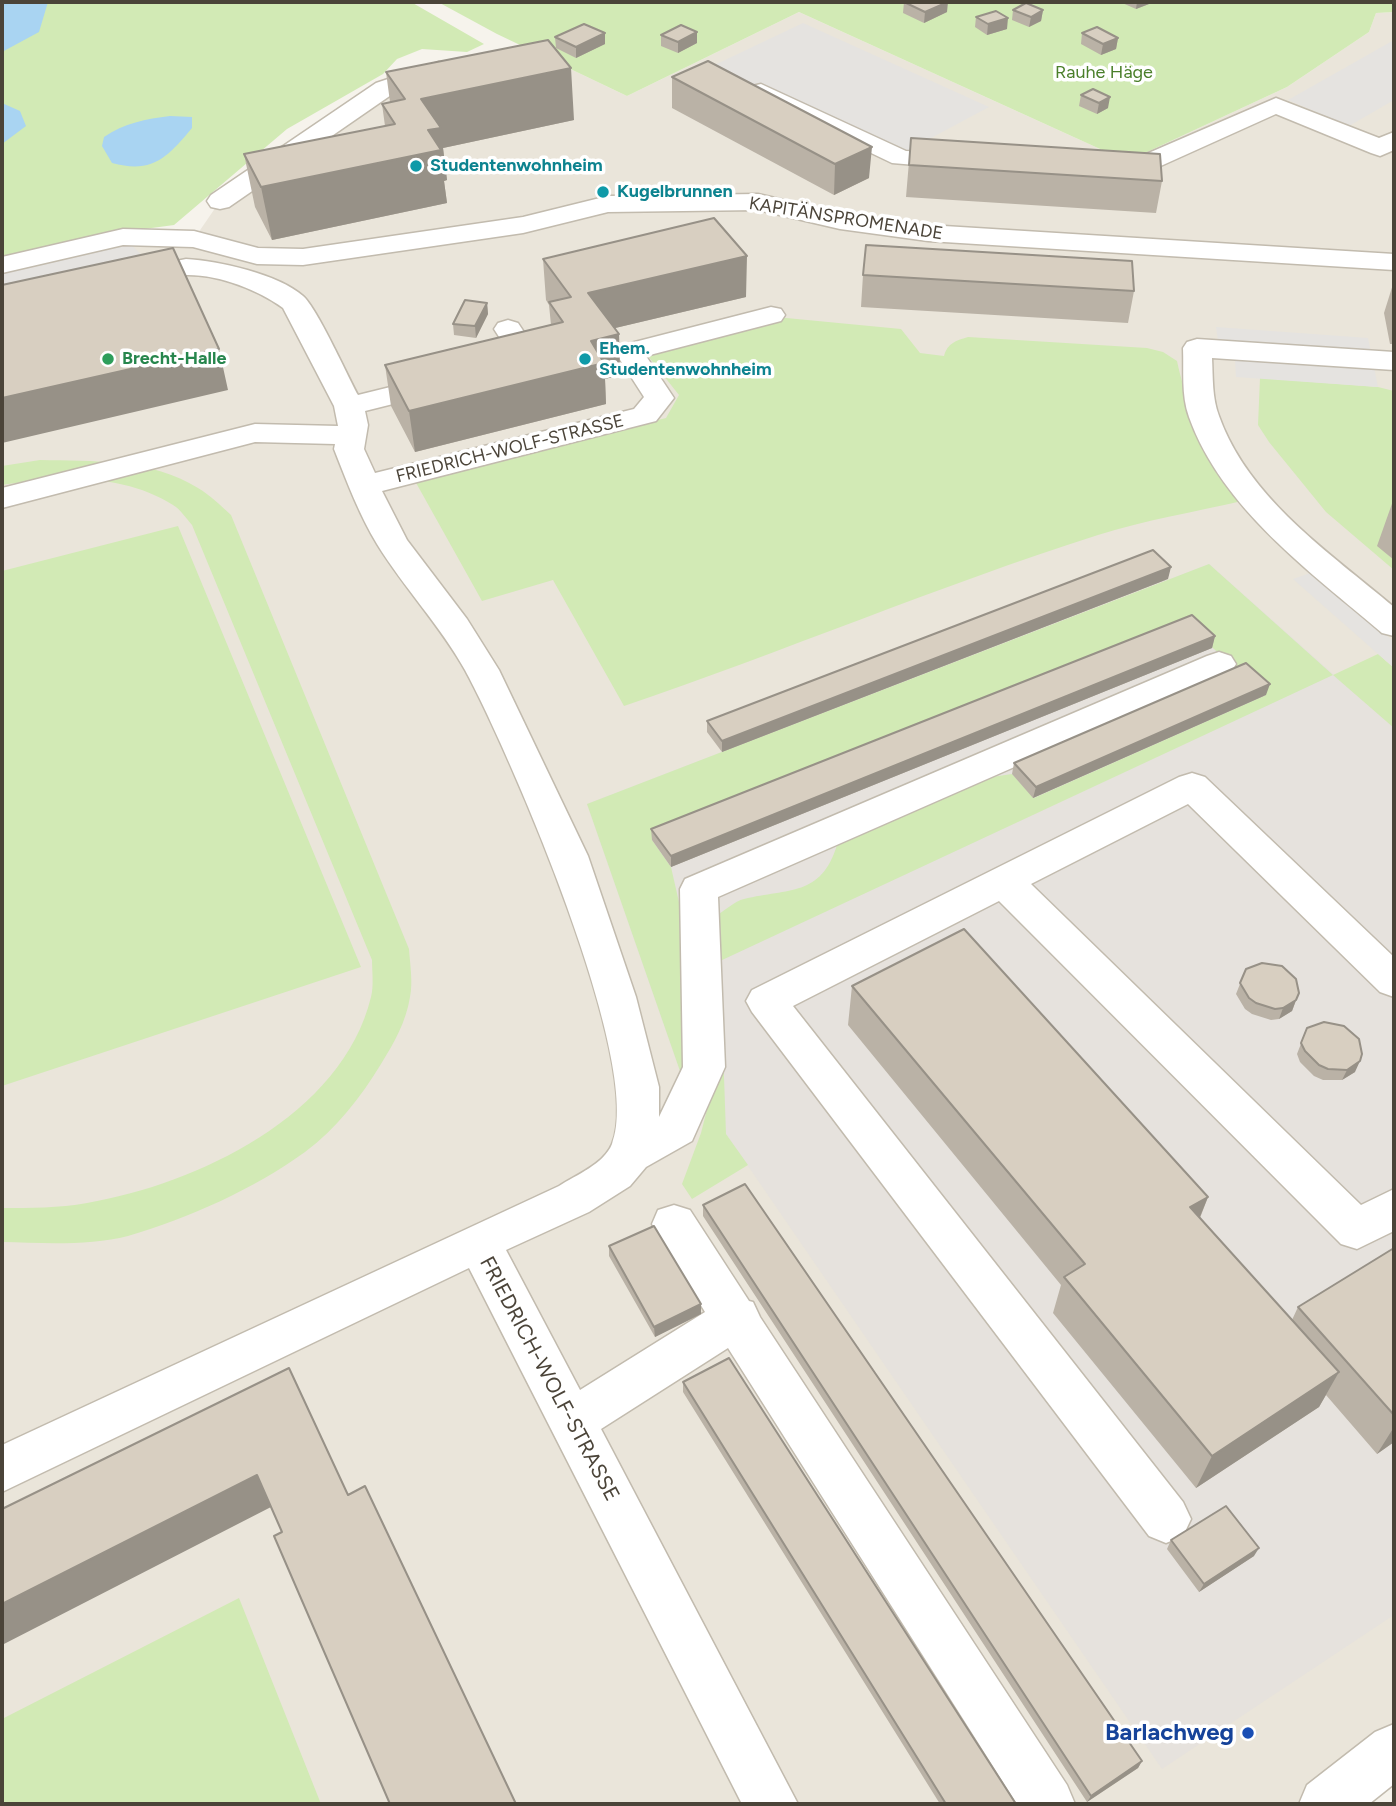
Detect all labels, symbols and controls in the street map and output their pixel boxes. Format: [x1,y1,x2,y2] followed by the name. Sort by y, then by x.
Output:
[1055,62,1153,84] park label: Rauhe Häge
[430,155,603,177] place label: Studentenwohnheim
[408,158,424,174] marker: Studentenwohnheim
[617,181,733,203] place label: Kugelbrunnen
[595,184,611,200] marker: Kugelbrunnen
[747,193,945,245] street label: KAPITÄNSPROMENADE
[599,338,772,380] place label: Ehem. Studentenwohnheim
[122,348,226,370] place label: Brecht-Halle
[100,351,116,367] marker: Brecht-Halle
[577,351,593,367] marker: Ehem. Studentenwohnheim
[394,410,626,488] street label: FRIEDRICH-WOLF-STRASSE
[474,1252,624,1506] street label: FRIEDRICH-WOLF-STRASSE
[1105,1719,1234,1747] place label: Barlachweg
[1240,1725,1256,1741] marker: Barlachweg

